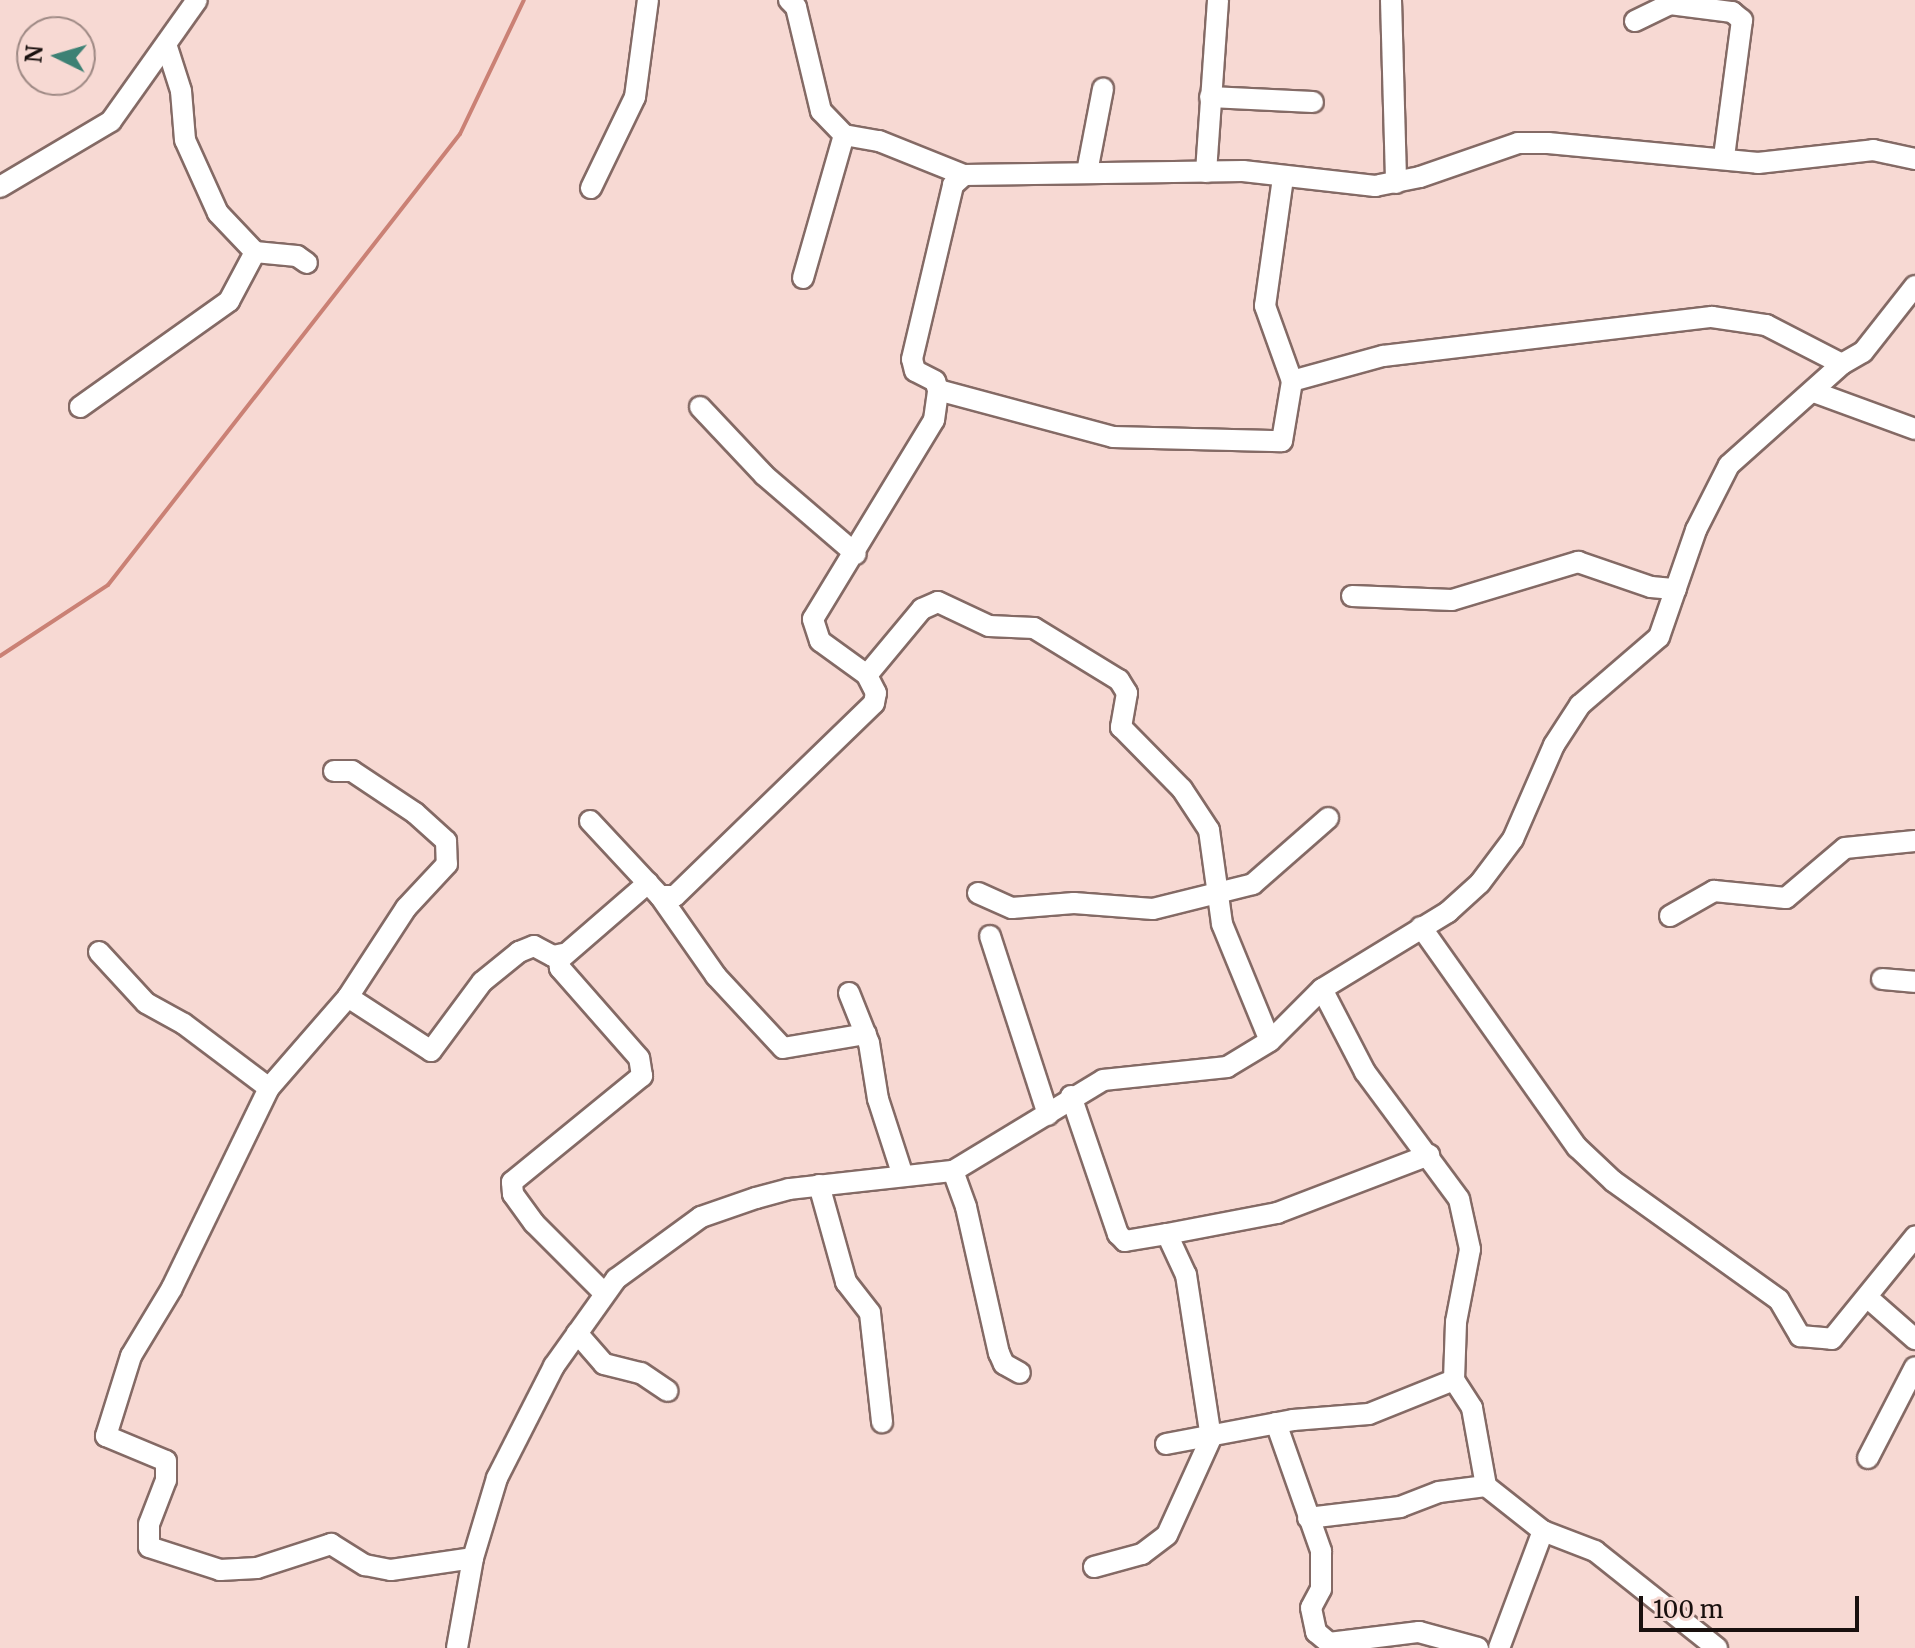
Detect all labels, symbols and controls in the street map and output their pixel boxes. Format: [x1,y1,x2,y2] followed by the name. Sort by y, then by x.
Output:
[16,16,96,96] north arrow
[19,44,49,64] text: N
[1643,1580,1863,1630] scale bar
[1653,1594,1723,1625] text: 100 m

